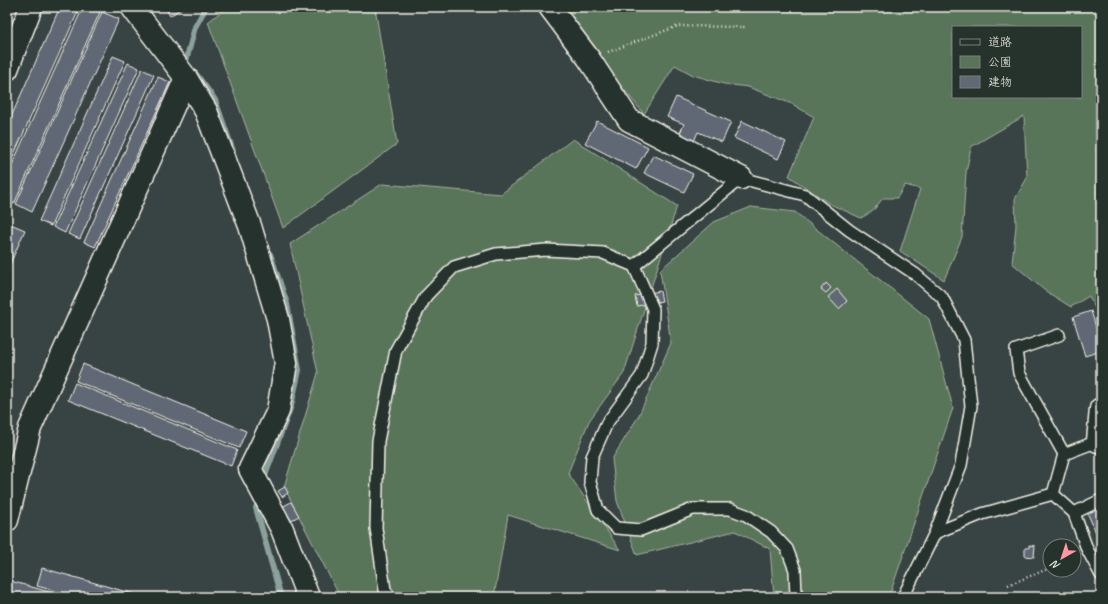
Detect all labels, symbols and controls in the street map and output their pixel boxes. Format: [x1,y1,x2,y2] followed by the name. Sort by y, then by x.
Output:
[952,26,1082,98] legend
[988,34,1012,50] text: 道路
[988,54,1012,70] text: 公園
[988,74,1012,90] text: 建物
[1042,538,1082,578] north arrow
[1047,557,1063,573] text: N

